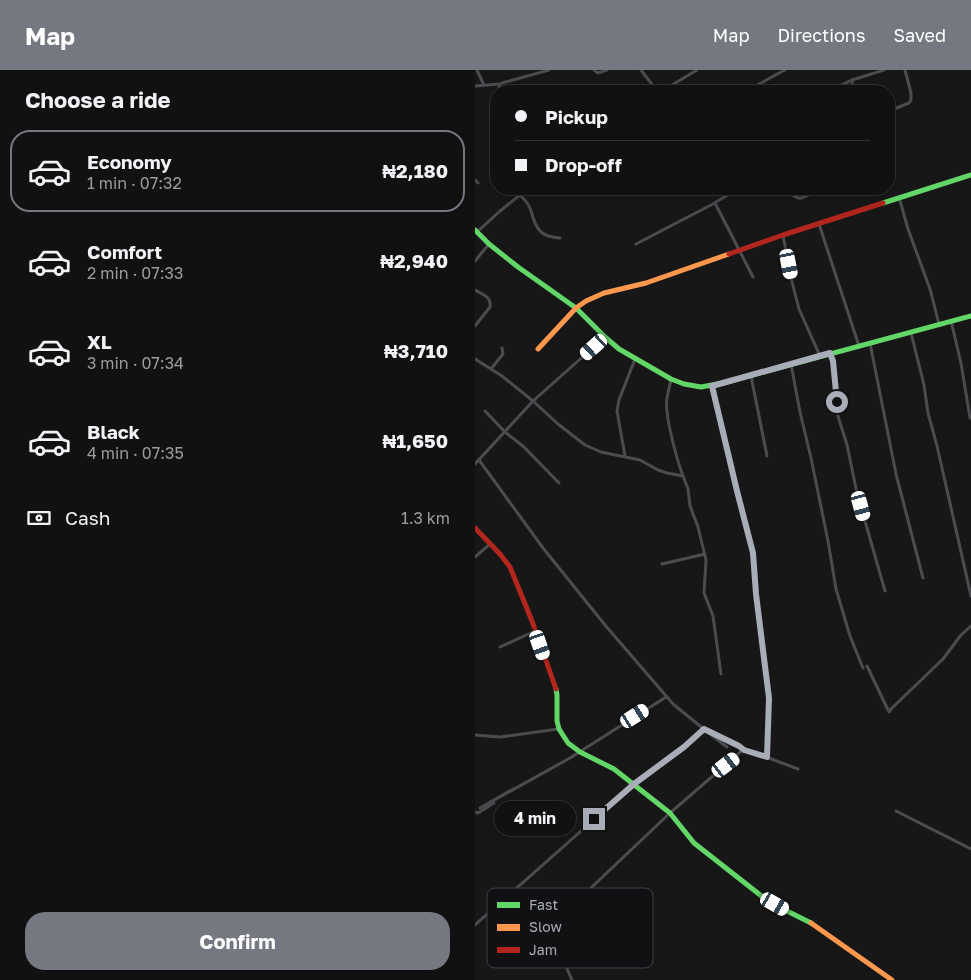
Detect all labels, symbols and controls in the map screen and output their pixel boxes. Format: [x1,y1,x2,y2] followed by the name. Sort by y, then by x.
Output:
[25,21,75,50] text: Map
[713,24,749,46] text: Map
[777,24,865,46] text: Directions
[893,24,946,46] text: Saved
[25,86,171,113] text: Choose a ride
[545,105,608,128] text: Pickup
[27,149,72,194] icon: car
[87,150,172,173] text: Economy
[545,153,622,176] text: Drop-off
[382,159,448,182] text: ₦2,180
[87,173,182,193] text: 1 min · 07:32
[27,239,72,284] icon: car
[87,240,162,263] text: Comfort
[778,248,799,280] car
[380,249,448,272] text: ₦2,940
[87,263,183,283] text: 2 min · 07:33
[27,329,72,374] icon: car
[87,330,112,353] text: XL
[577,331,610,363] car
[384,339,448,362] text: ₦3,710
[87,353,184,373] text: 3 min · 07:34
[826,391,848,413] route start
[27,419,72,464] icon: car
[87,420,140,443] text: Black
[382,429,448,452] text: ₦1,650
[87,443,184,463] text: 4 min · 07:35
[849,490,872,522] car
[25,504,53,532] icon: cash
[65,506,110,529] text: Cash
[401,508,450,528] text: 1.3 km
[528,628,551,662] car
[618,702,651,730] car
[709,750,742,780] car
[494,802,577,836] callout: 4 min
[514,808,556,828] text: 4 min
[583,808,605,830] route end
[487,888,653,968] legend
[758,890,791,918] car
[529,896,558,913] text: Fast
[25,912,450,970] button: Confirm
[529,918,562,935] text: Slow
[529,941,557,958] text: Jam

